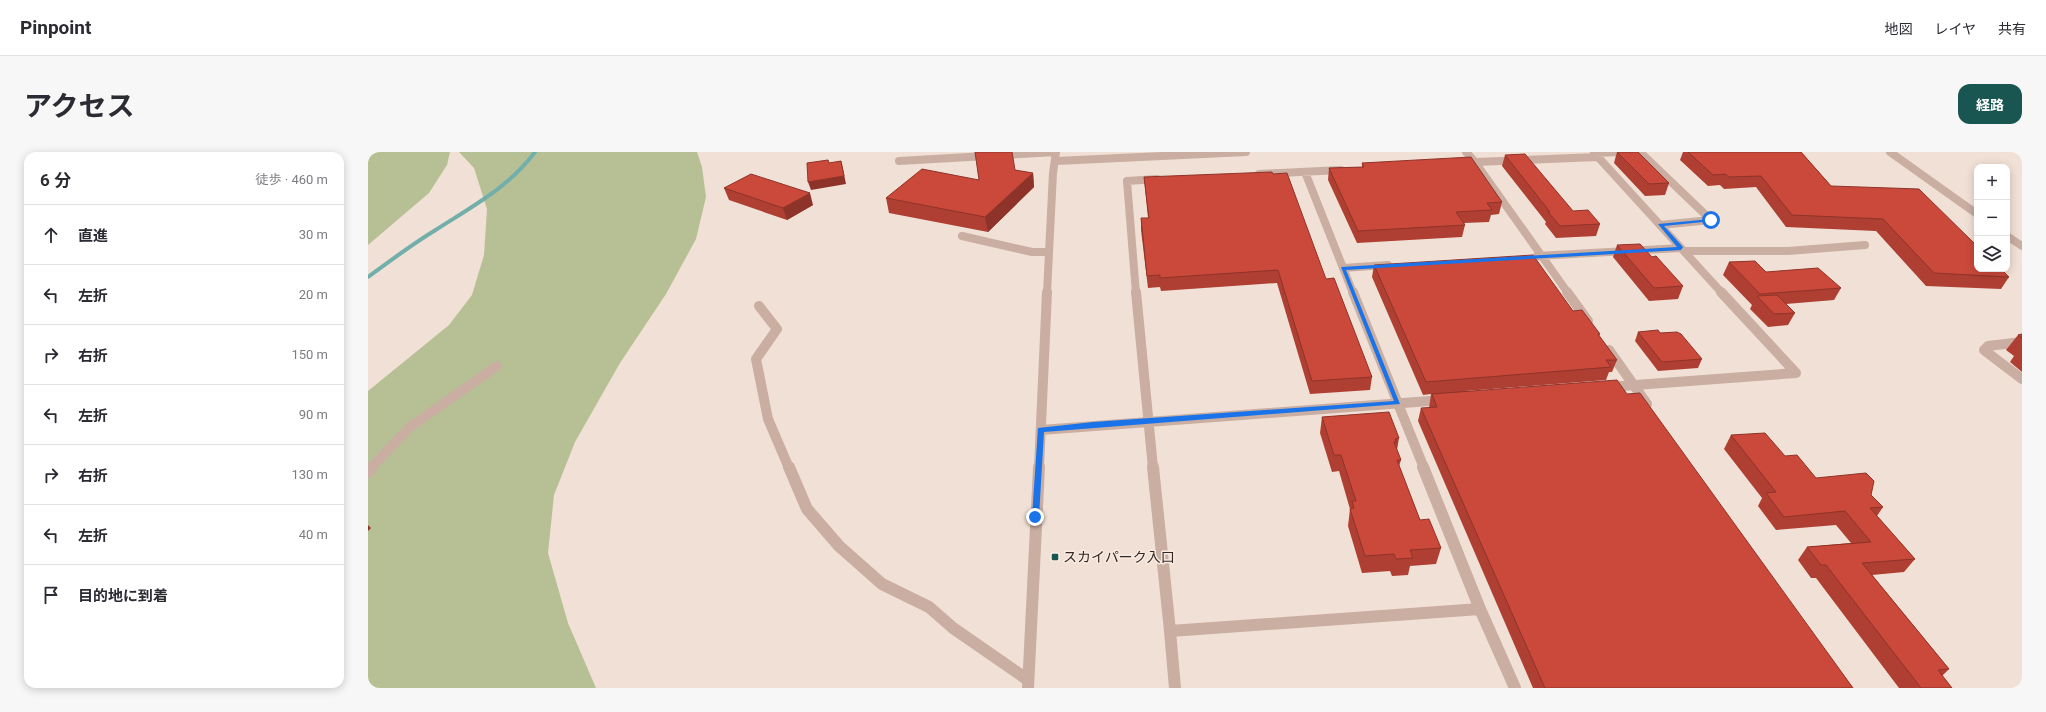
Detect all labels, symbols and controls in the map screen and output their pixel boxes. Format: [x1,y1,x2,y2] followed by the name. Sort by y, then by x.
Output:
[20,16,91,39] text: Pinpoint
[1884,21,1912,37] text: 地図
[1934,21,1976,37] text: レイヤ
[1998,21,2026,37] text: 共有
[1958,84,2022,124] button: 経路
[24,90,135,123] text: アクセス
[1974,164,2010,272] map controls
[1974,164,2010,200] button: +
[40,170,71,190] text: 6 分
[256,172,328,187] text: 徒歩 · 460 m
[1974,200,2010,236] button: −
[1702,211,1720,229] route start
[40,224,62,246] icon: ahead
[78,227,108,245] text: 直進
[299,227,328,242] text: 30 m
[1974,236,2010,272] button: layers
[40,284,62,306] icon: left
[78,287,108,305] text: 左折
[299,287,328,302] text: 20 m
[40,344,62,366] icon: right
[78,347,108,365] text: 右折
[291,347,328,362] text: 150 m
[40,404,62,426] icon: left
[78,407,108,425] text: 左折
[299,407,328,422] text: 90 m
[40,464,62,486] icon: right
[78,467,108,485] text: 右折
[291,467,328,482] text: 130 m
[1026,508,1044,526] route end
[40,524,62,546] icon: left
[78,527,108,545] text: 左折
[299,527,328,542] text: 40 m
[1063,549,1175,565] place label: スカイパーク入口
[1050,552,1060,562] marker: スカイパーク入口
[40,584,62,606] icon: arrive
[78,587,168,605] text: 目的地に到着

